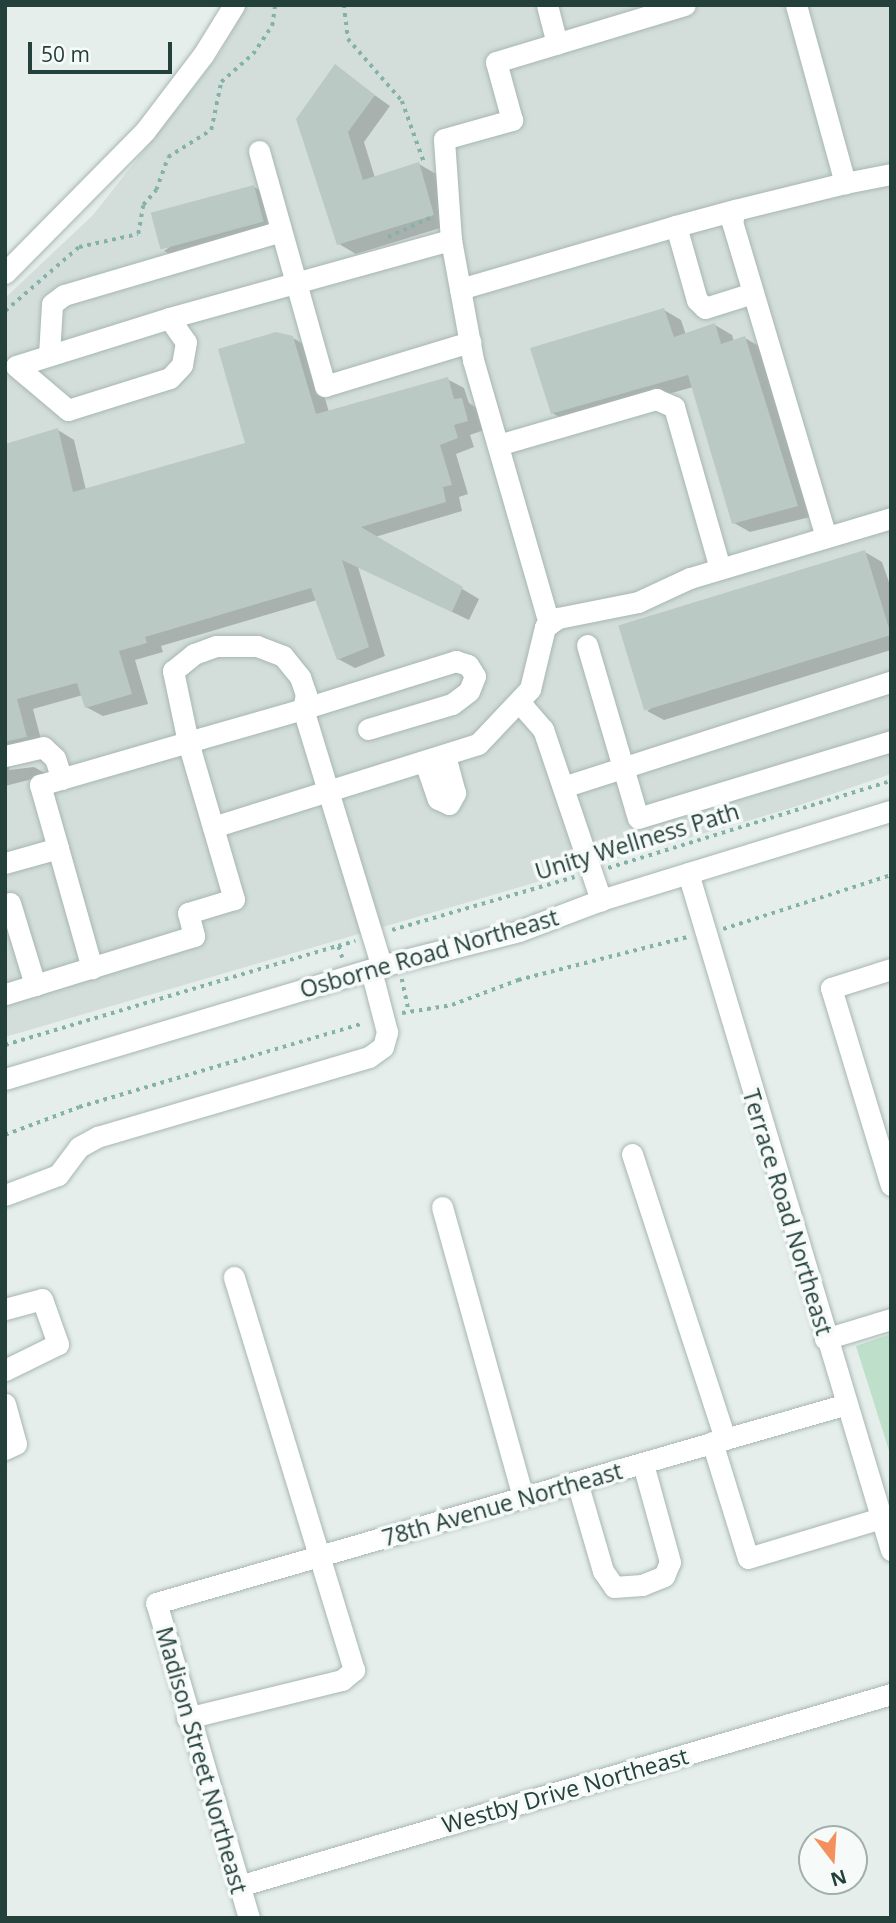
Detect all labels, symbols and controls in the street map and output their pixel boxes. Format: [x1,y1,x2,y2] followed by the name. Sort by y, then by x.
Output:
[32,28,175,72] scale bar
[41,40,90,68] text: 50 m
[532,797,742,885] street label: Unity Wellness Path
[297,903,561,1003] street label: Osborne Road Northeast
[737,1086,839,1338] street label: Terrace Road Northeast
[379,1457,625,1551] street label: 78th Avenue Northeast
[151,1623,253,1897] street label: Madison Street Northeast
[439,1742,691,1838] street label: Westby Drive Northeast
[798,1825,868,1895] north arrow
[827,1863,850,1893] text: N

